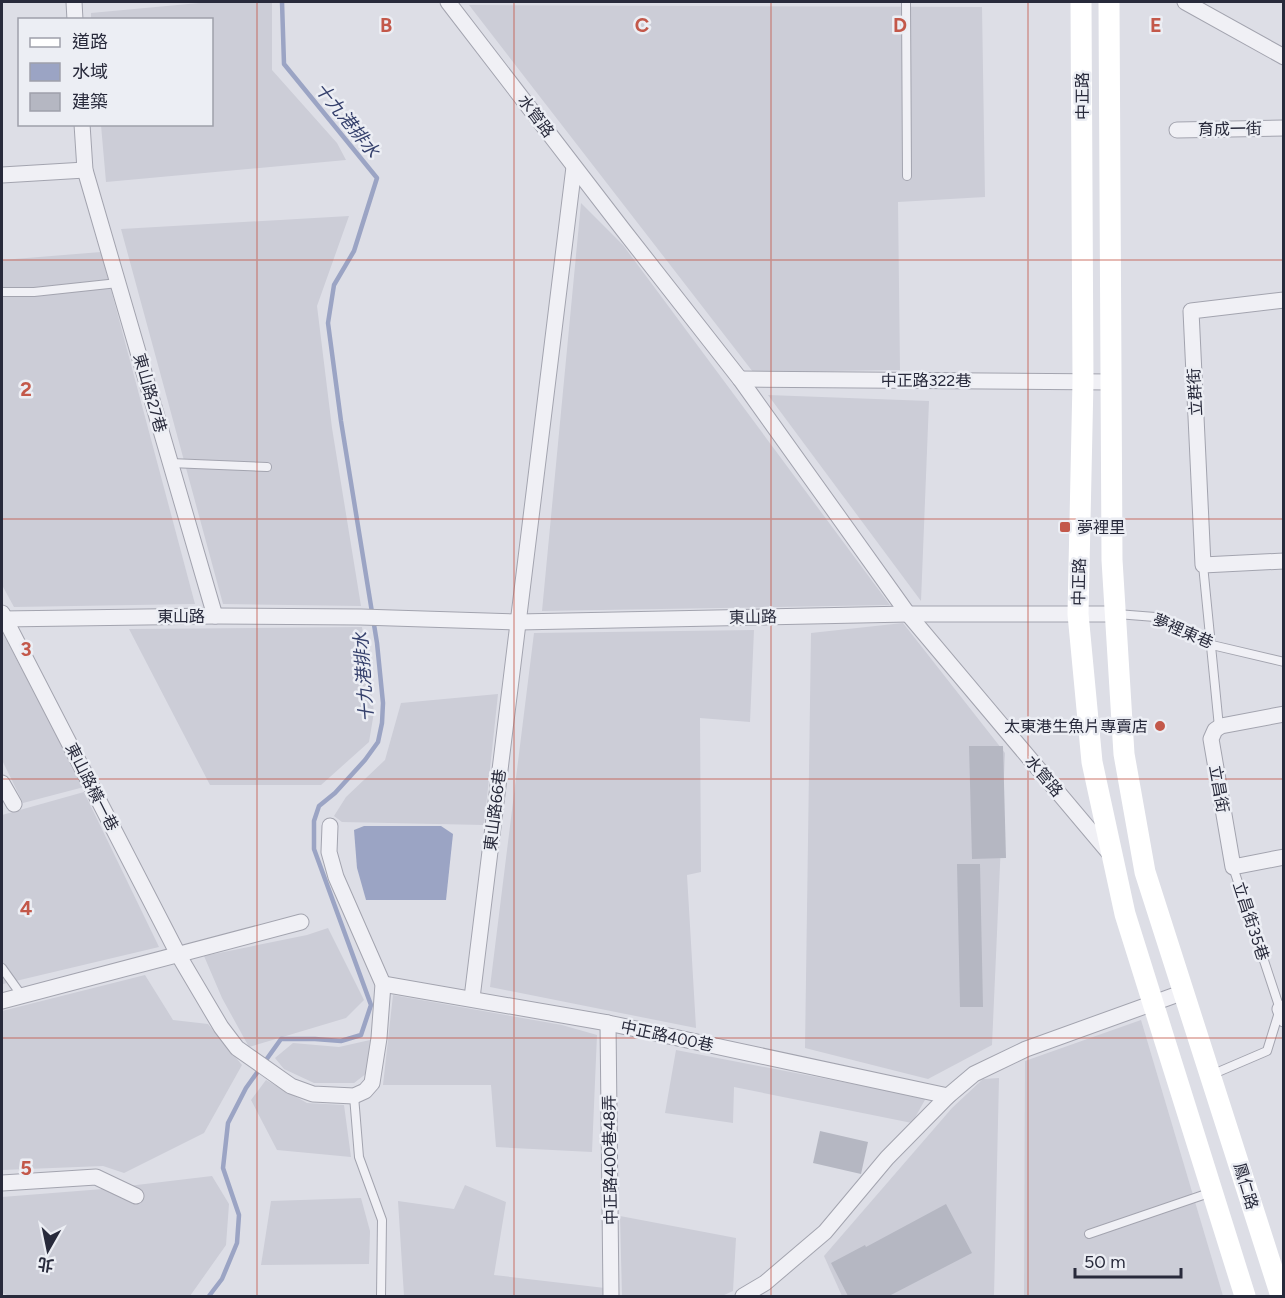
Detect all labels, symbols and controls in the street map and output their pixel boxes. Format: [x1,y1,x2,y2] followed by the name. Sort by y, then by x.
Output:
[380,13,392,37] text: B
[635,13,649,37] text: C
[893,13,907,37] text: D
[1150,13,1162,37] text: E
[18,18,213,126] legend
[72,31,108,53] text: 道路
[72,61,108,83] text: 水域
[1073,72,1092,120] street label: 中正路
[310,78,384,163] water label: 十九港排水
[72,91,108,113] text: 建築
[514,91,558,141] street label: 水管路
[1198,119,1262,139] street label: 育成一街
[130,351,170,435] street label: 東山路27巷
[1184,368,1206,416] street label: 立群街
[881,371,971,390] street label: 中正路322巷
[20,377,32,401] text: 2
[1077,518,1125,537] place label: 夢裡里
[1058,520,1072,534] marker: 夢裡里
[1069,558,1089,606] street label: 中正路
[157,607,205,626] street label: 東山路
[729,607,777,627] street label: 東山路
[1150,610,1216,652] street label: 夢裡東巷
[350,630,378,723] water label: 十九港排水
[20,637,32,661] text: 3
[1004,717,1148,736] place label: 太東港生魚片專賣店
[1153,719,1167,733] marker: 太東港生魚片專賣店
[62,740,122,834] street label: 東山路橫一巷
[1021,752,1067,800] street label: 水管路
[1205,764,1233,814] street label: 立昌街
[481,768,509,852] street label: 東山路66巷
[1229,879,1273,963] street label: 立昌街35巷
[20,896,33,920] text: 4
[619,1017,715,1055] street label: 中正路400巷
[599,1095,621,1225] street label: 中正路400巷48弄
[20,1156,32,1180] text: 5
[1230,1160,1262,1212] street label: 鳳仁路
[18,1220,78,1280] north arrow
[1075,1241,1182,1279] scale bar
[1084,1251,1126,1273] text: 50 m
[36,1254,55,1275] text: 北

